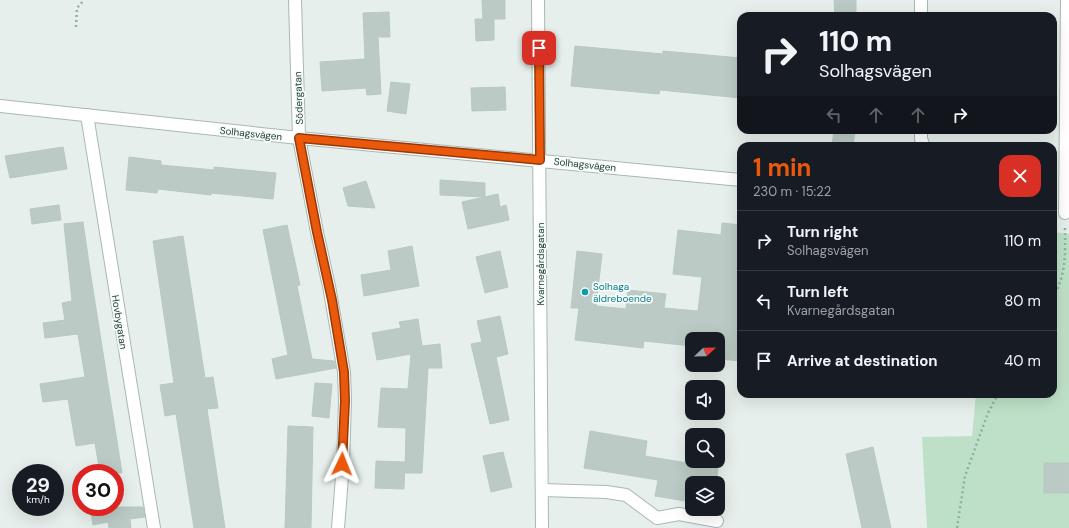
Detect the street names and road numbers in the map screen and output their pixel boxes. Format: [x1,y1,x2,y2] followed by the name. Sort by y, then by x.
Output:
[291,71,306,125] street label: Södergatan
[219,124,283,143] street label: Solhagsvägen
[553,155,617,174] street label: Solhagsvägen
[534,222,547,305] street label: Kvarnegårdsgatan
[109,294,130,350] street label: Hovbygatan

